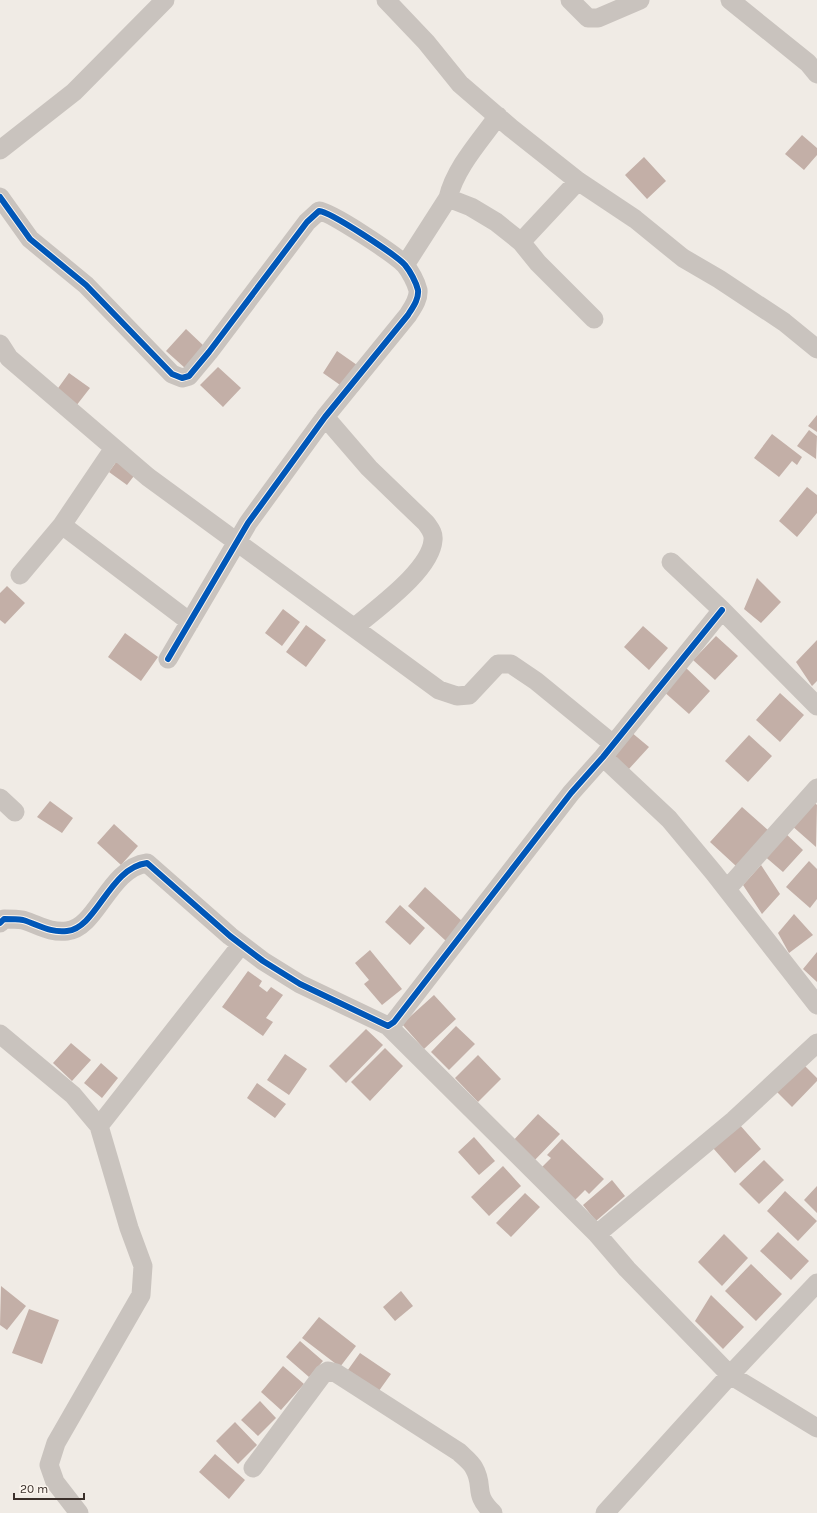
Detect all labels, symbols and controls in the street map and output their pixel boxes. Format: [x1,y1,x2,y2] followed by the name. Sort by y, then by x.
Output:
[14,1475,84,1501] scale bar
[20,1482,48,1496] text: 20 m

